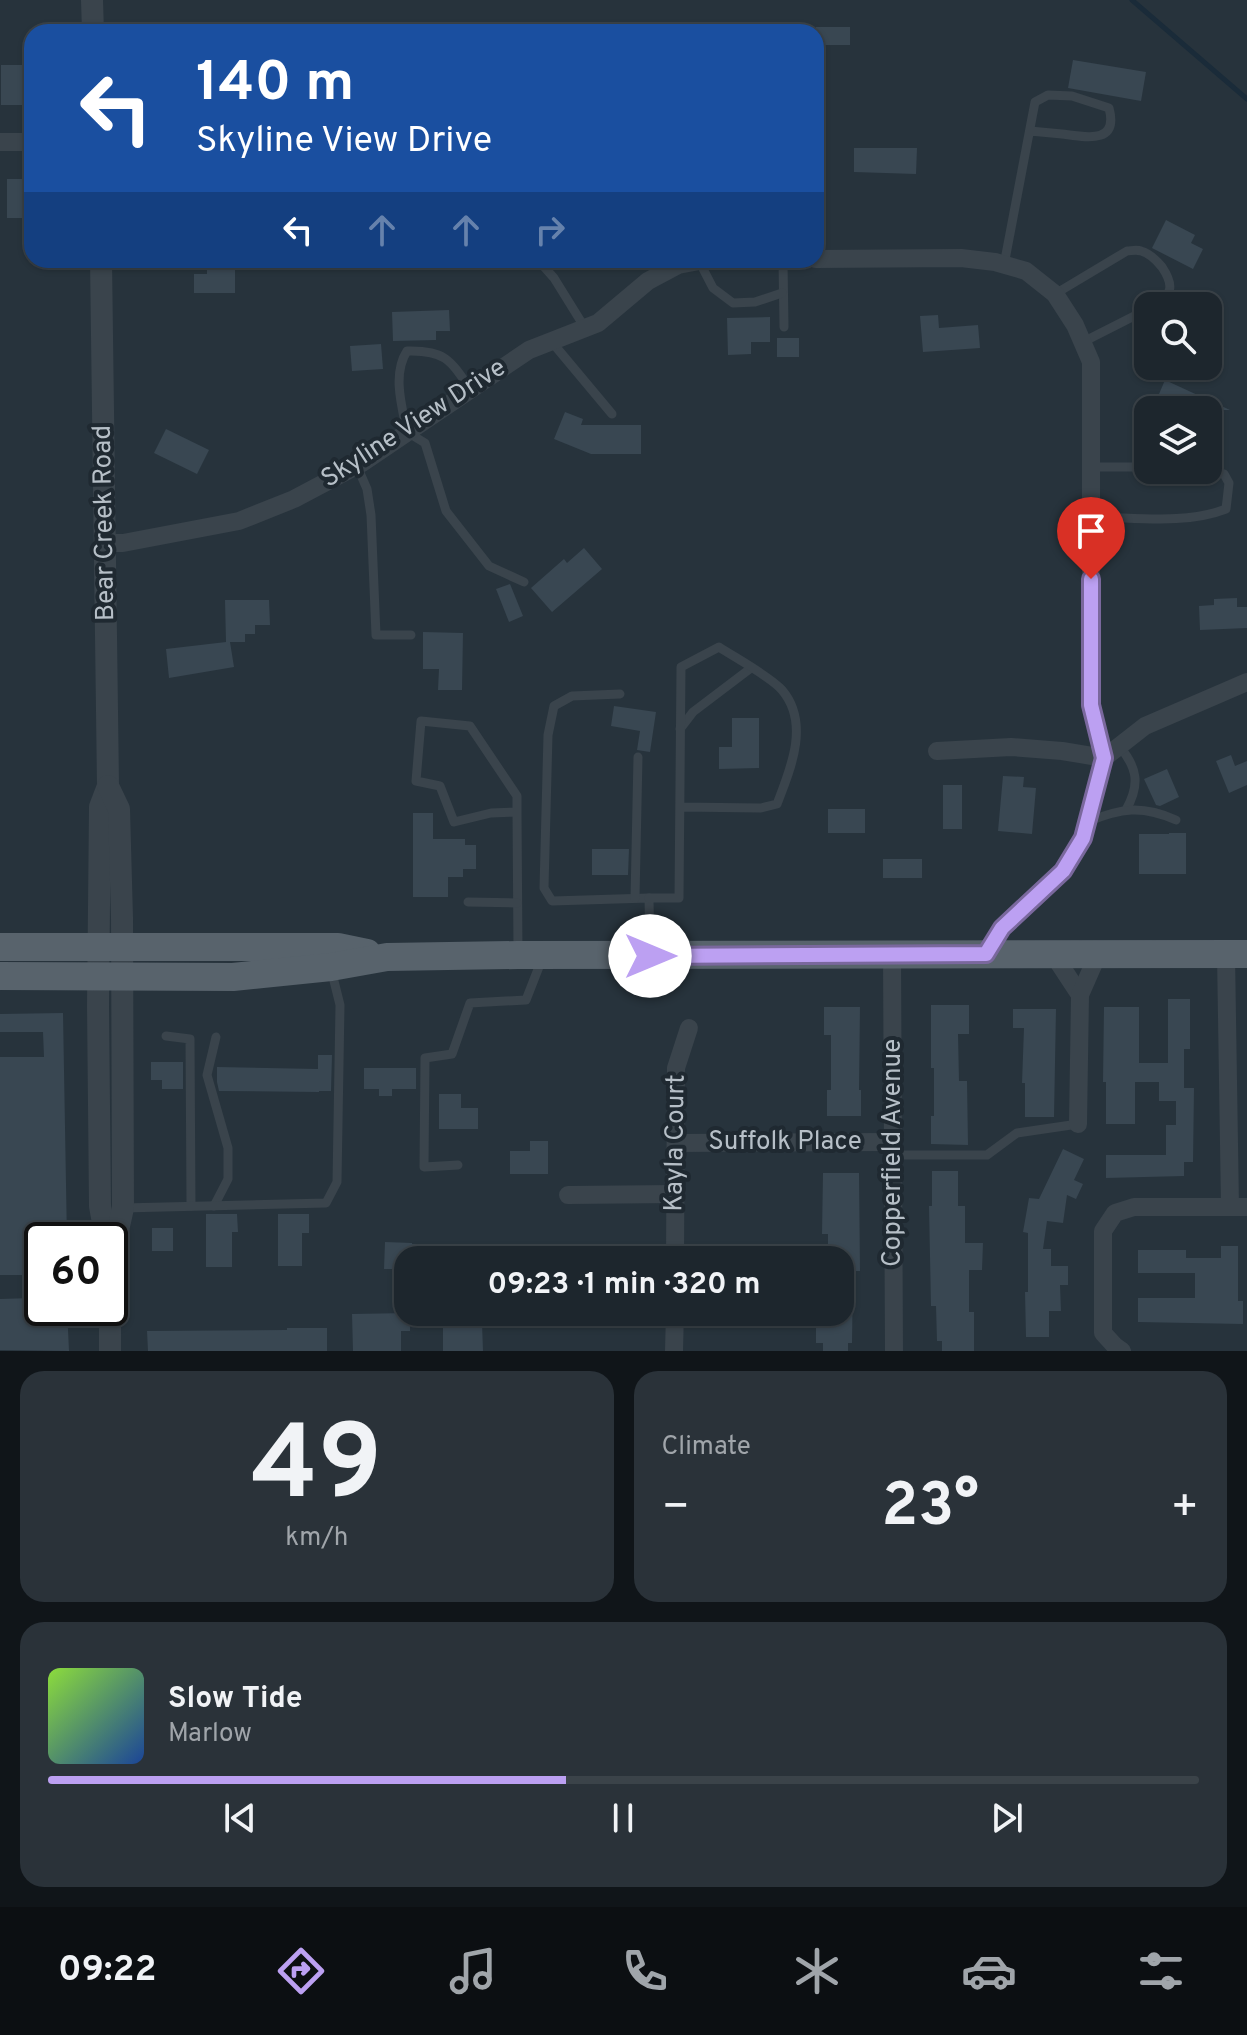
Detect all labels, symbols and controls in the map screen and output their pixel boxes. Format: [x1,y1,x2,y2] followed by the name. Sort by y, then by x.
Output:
[196,50,354,120] text: 140 m
[64,56,168,160] icon: left
[196,119,492,165] text: Skyline View Drive
[276,208,320,252] icon: left
[360,208,404,252] icon: ahead
[444,208,488,252] icon: ahead
[528,208,572,252] icon: right
[1134,292,1222,484] map controls
[1134,292,1222,380] button: search
[315,352,513,496] street label: Skyline View Drive
[1134,396,1222,484] button: layers
[87,425,123,621] street label: Bear Creek Road
[1057,497,1125,579] pin
[1069,509,1113,553] icon: arrive
[608,914,692,998] position arrow
[877,1039,910,1267] street label: Copperfield Avenue
[658,1074,694,1212] street label: Kayla Court
[708,1126,862,1159] street label: Suffolk Place
[24,1222,128,1326] speed limit sign: 60
[487,1267,761,1304] text: 09:23 · 1 min · 320 m
[251,1404,382,1536] text: 49
[662,1431,751,1464] text: Climate
[881,1471,979,1547] text: 23°
[662,1481,690,1537] text: −
[1171,1481,1199,1537] text: +
[285,1522,348,1555] text: km/h
[168,1681,302,1718] text: Slow Tide
[168,1718,252,1751] text: Marlow
[218,1796,262,1840] icon: previous
[601,1796,645,1840] icon: pause
[985,1796,1029,1840] icon: next
[273,1943,329,1999] icon: directions
[445,1943,501,1999] icon: music
[617,1943,673,1999] icon: phone
[789,1943,845,1999] icon: climate
[961,1943,1017,1999] icon: car
[1133,1943,1189,1999] icon: filters
[58,1948,157,1994] text: 09:22

